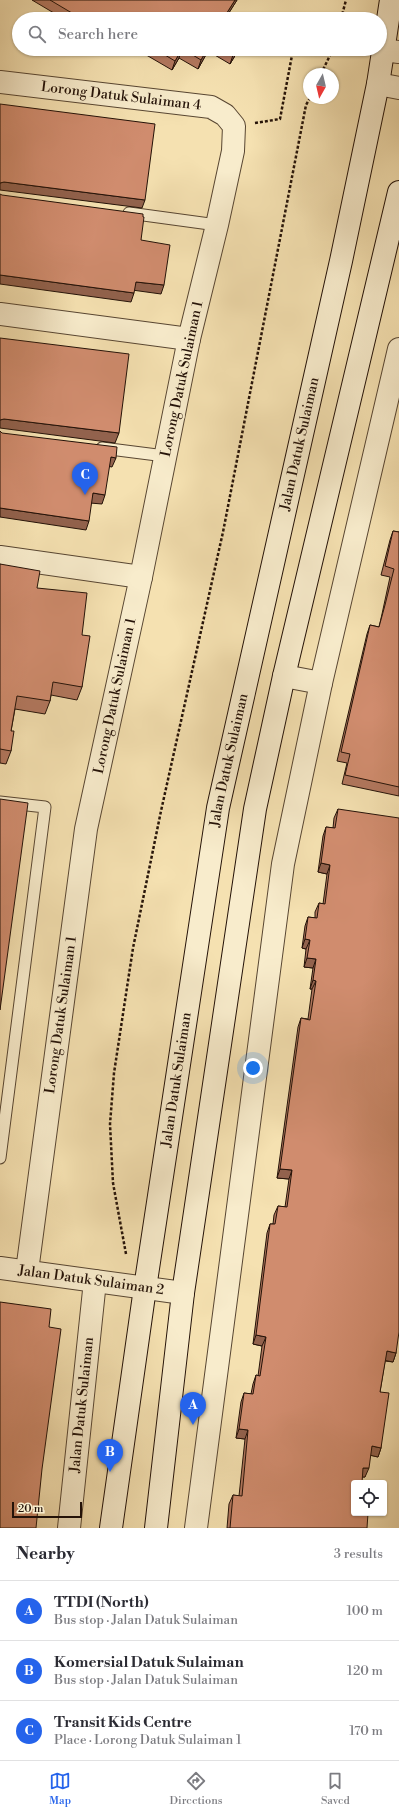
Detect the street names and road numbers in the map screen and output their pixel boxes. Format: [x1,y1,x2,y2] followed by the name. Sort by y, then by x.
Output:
[40,78,202,115] street label: Lorong Datuk Sulaiman 4
[157,299,207,459] street label: Lorong Datuk Sulaiman 1
[276,375,324,513] street label: Jalan Datuk Sulaiman
[90,616,140,776] street label: Lorong Datuk Sulaiman 1
[206,691,253,829] street label: Jalan Datuk Sulaiman
[41,935,81,1095] street label: Lorong Datuk Sulaiman 1
[157,1010,196,1150] street label: Jalan Datuk Sulaiman
[16,1261,165,1299] street label: Jalan Datuk Sulaiman 2
[66,1335,98,1474] street label: Jalan Datuk Sulaiman

